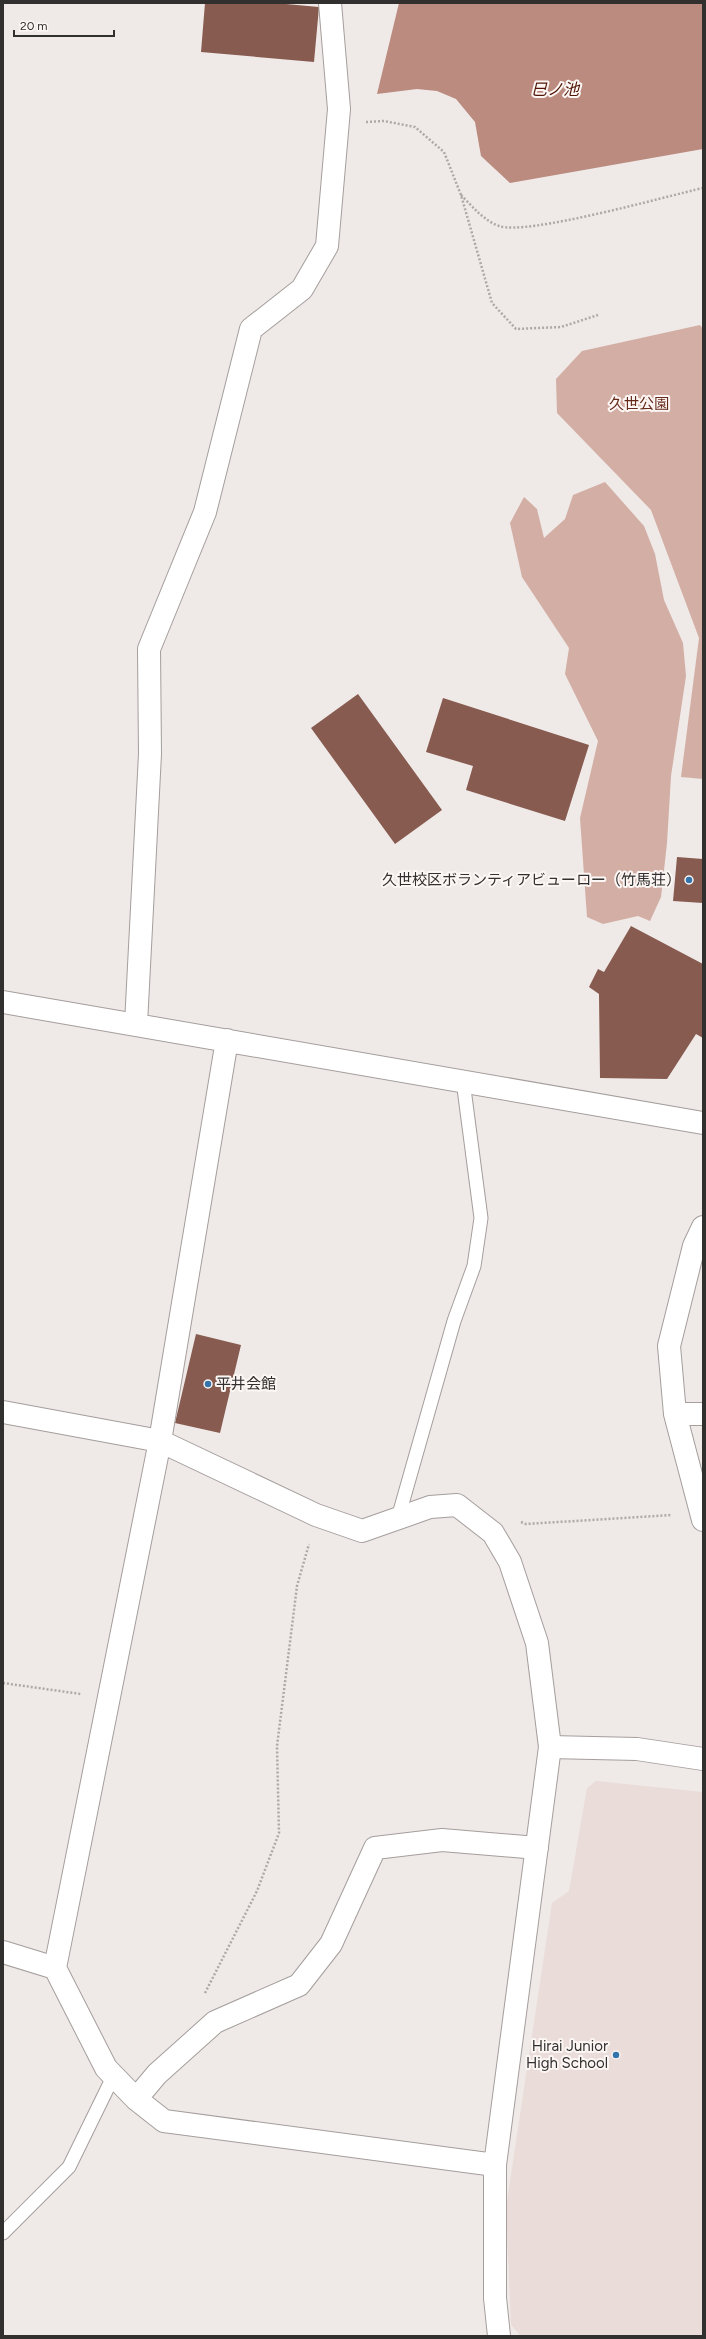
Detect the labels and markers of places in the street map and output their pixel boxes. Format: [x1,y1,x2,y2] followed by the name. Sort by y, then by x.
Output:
[382,871,681,889] place label: 久世校区ボランティアビューロー（竹馬荘）
[684,875,694,885] marker: 久世校区ボランティアビューロー（竹馬荘）
[216,1375,276,1393] place label: 平井会館
[203,1379,213,1389] marker: 平井会館
[526,2037,608,2072] place label: Hirai Junior High School
[611,2050,621,2060] marker: Hirai Junior High School

